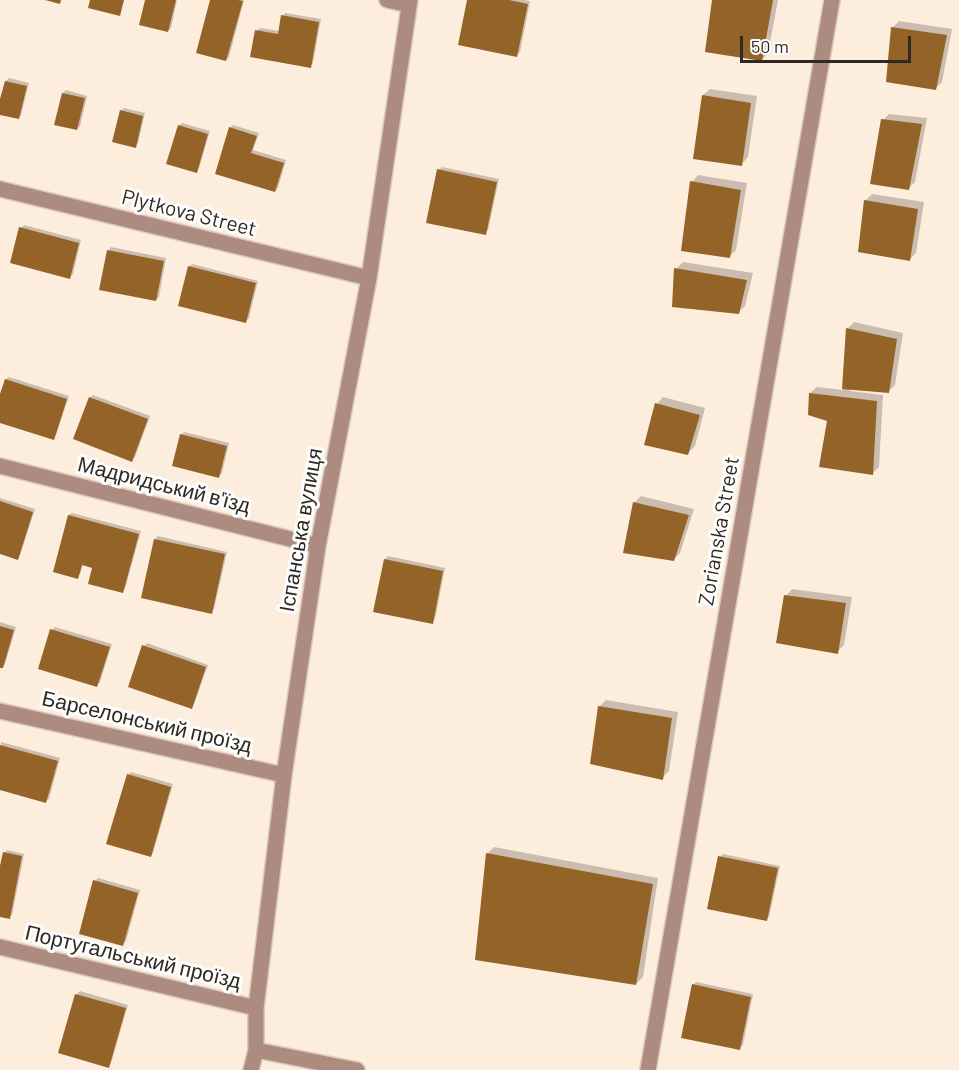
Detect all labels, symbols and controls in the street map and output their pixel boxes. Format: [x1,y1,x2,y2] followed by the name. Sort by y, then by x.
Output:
[743,24,914,62] scale bar
[751,35,789,57] text: 50 m
[119,184,259,242] street label: Plytkova Street
[274,446,328,614] street label: Іспанська вулиця
[75,451,253,519] street label: Мадридський в'їзд
[694,455,744,607] street label: Zorianska Street
[40,686,254,758] street label: Барселонський проїзд
[23,920,243,994] street label: Португальський проїзд

